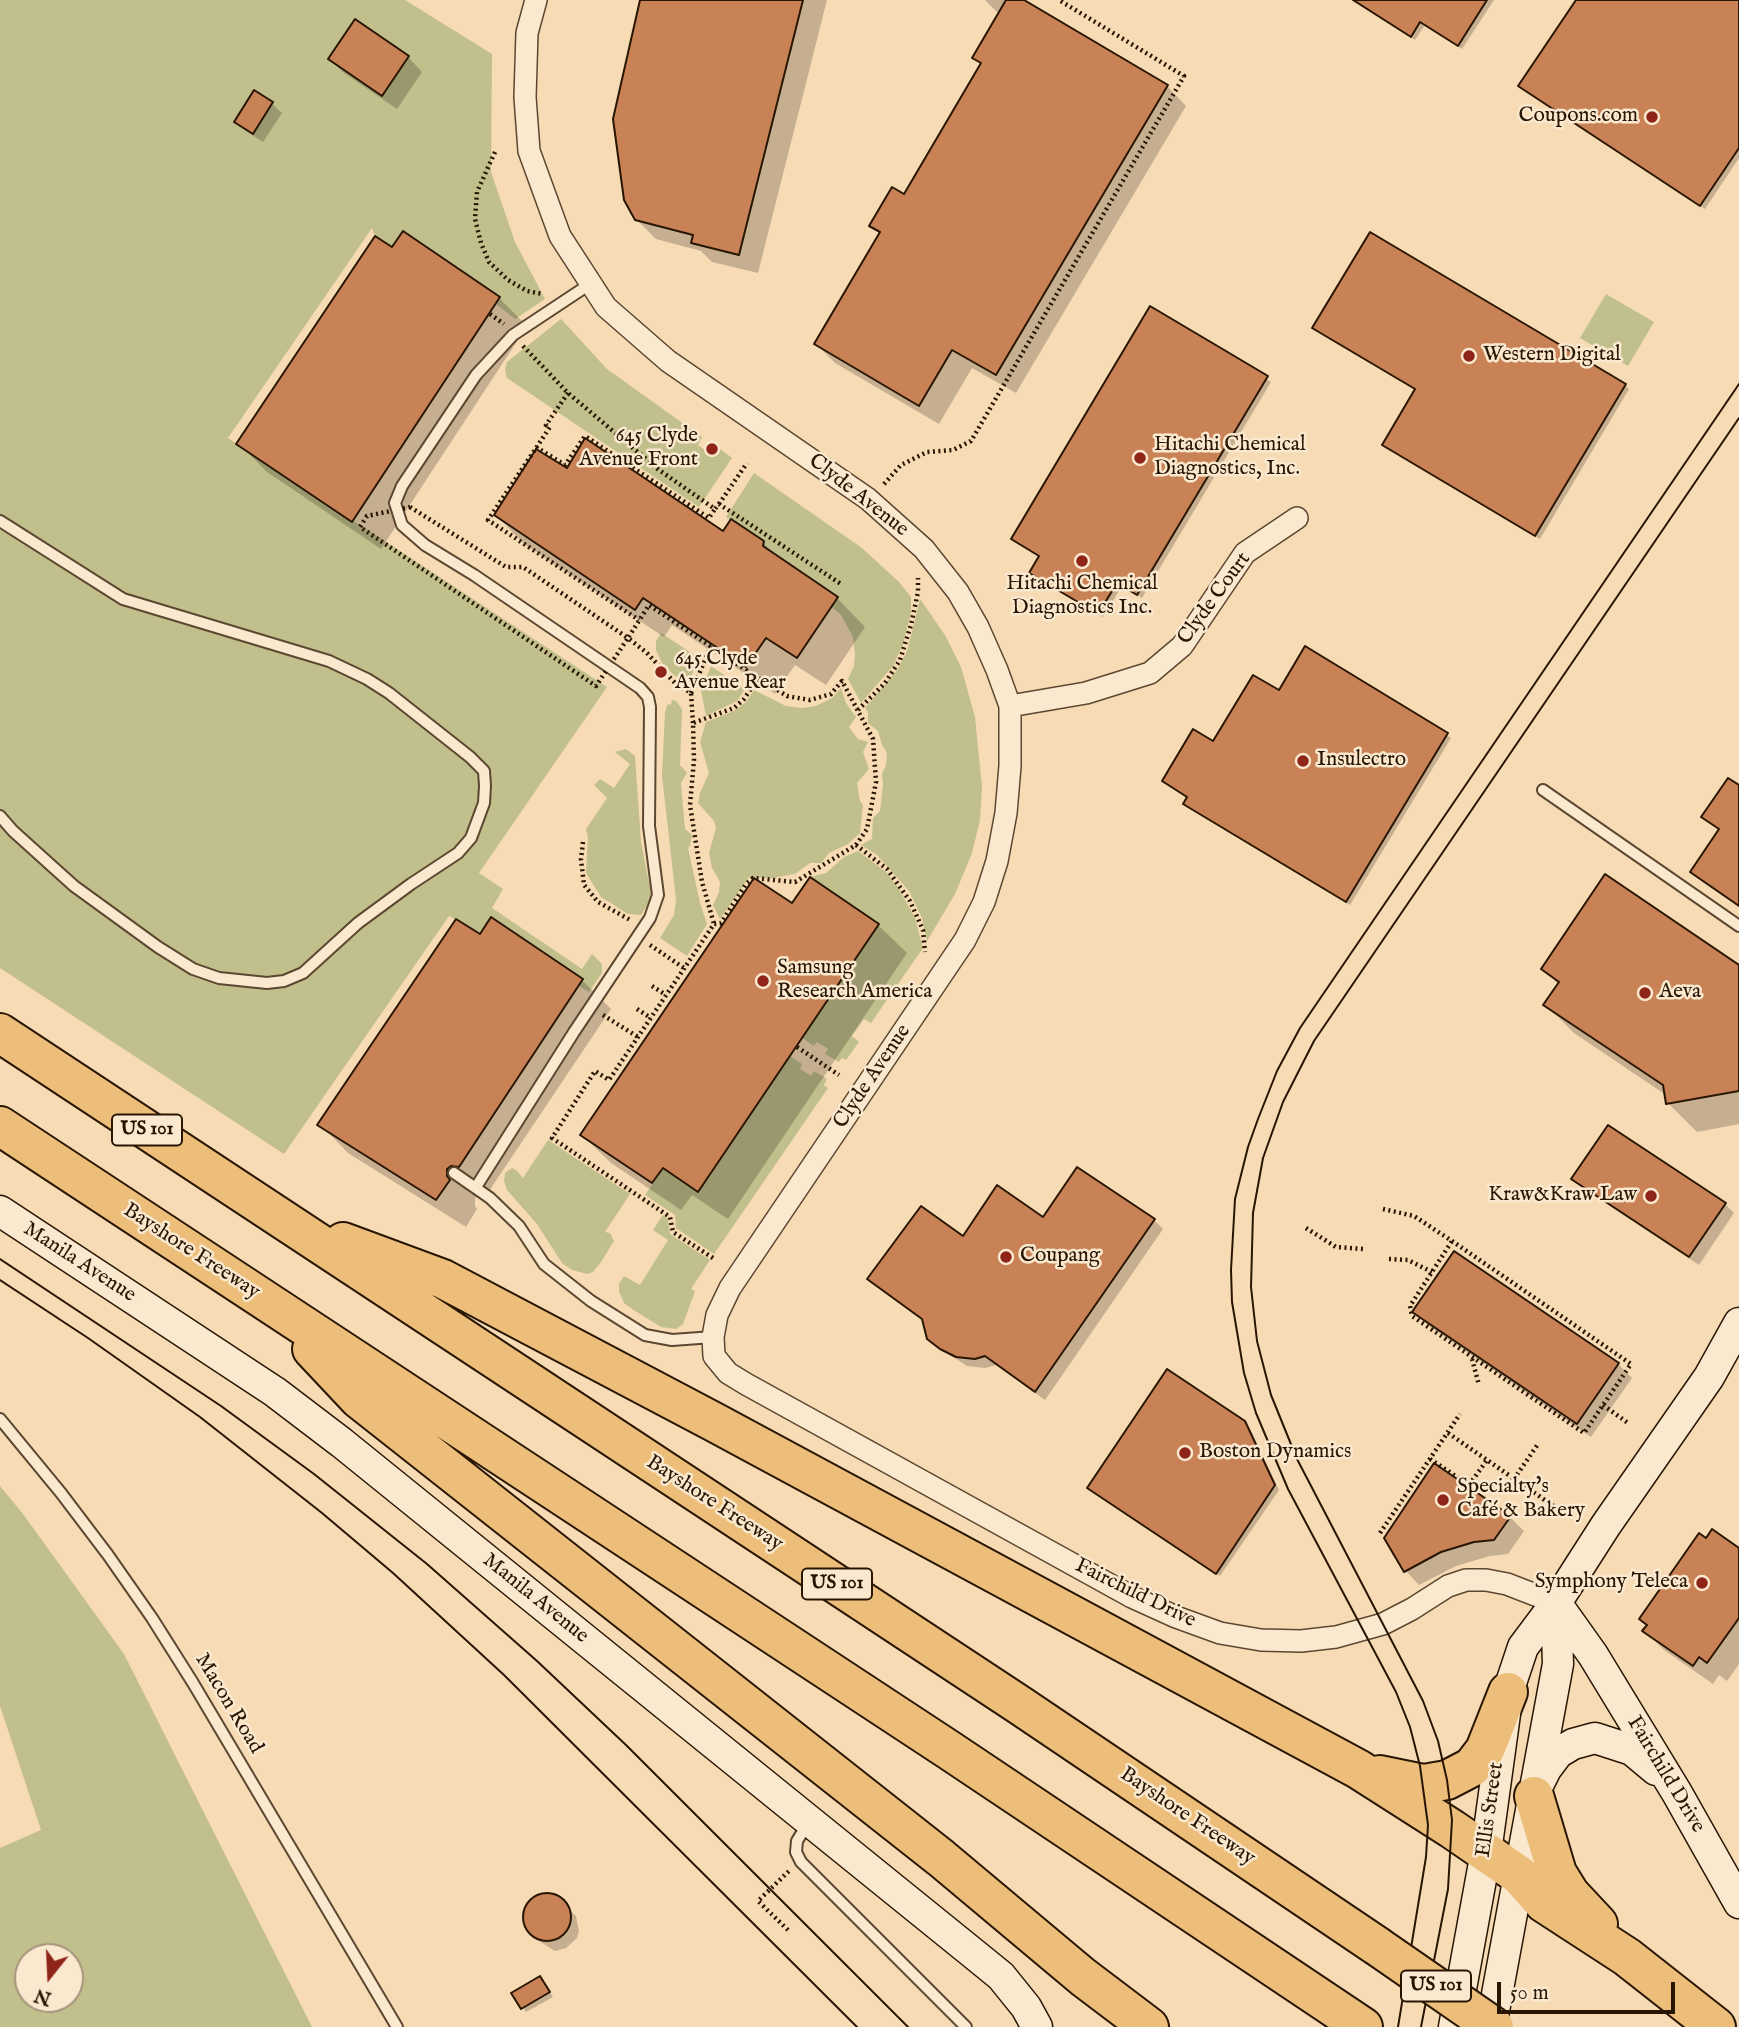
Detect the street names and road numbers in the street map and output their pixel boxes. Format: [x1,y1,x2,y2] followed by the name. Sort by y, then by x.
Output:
[803,449,913,543] street label: Clyde Avenue
[1173,548,1257,650] street label: Clyde Court
[829,1020,917,1134] street label: Clyde Avenue
[112,1114,182,1146] road number: US 101
[118,1198,264,1306] street label: Bayshore Freeway
[18,1217,140,1309] street label: Manila Avenue
[641,1450,787,1558] street label: Bayshore Freeway
[477,1549,593,1649] street label: Manila Avenue
[1070,1554,1200,1634] street label: Fairchild Drive
[802,1568,872,1600] road number: US 101
[188,1649,268,1759] street label: Macon Road
[1620,1712,1710,1838] street label: Fairchild Drive
[1472,1761,1510,1859] street label: Ellis Street
[1115,1762,1259,1872] street label: Bayshore Freeway
[1401,1970,1471,2002] road number: US 101

